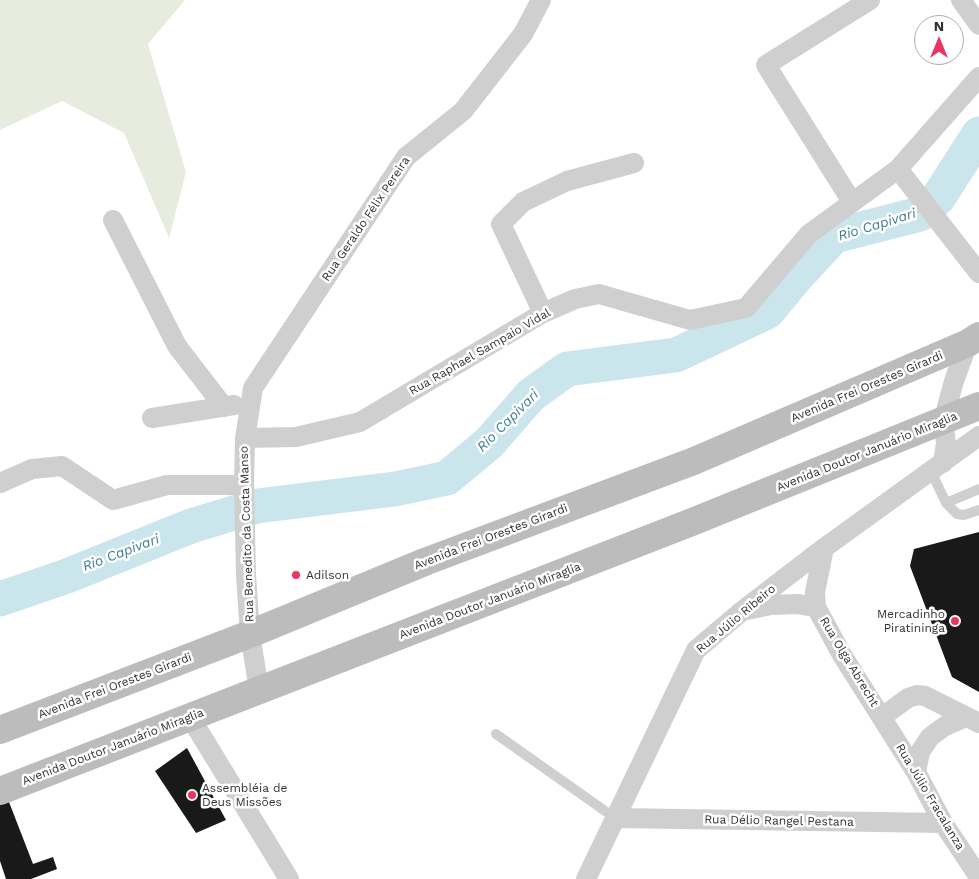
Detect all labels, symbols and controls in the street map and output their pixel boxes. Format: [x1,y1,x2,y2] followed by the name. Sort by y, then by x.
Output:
[914,15,964,65] north arrow
[934,18,944,34] text: N
[319,154,413,284] street label: Rua Geraldo Félix Pereira
[836,205,918,245] water label: Rio Capivari
[407,306,553,398] street label: Rua Raphael Sampaio Vidal
[789,348,945,426] street label: Avenida Frei Orestes Girardi
[474,387,542,455] water label: Rio Capivari
[775,409,959,495] street label: Avenida Doutor Januário Miraglia
[237,446,257,622] street label: Rua Benedito da Costa Manso
[412,501,570,573] street label: Avenida Frei Orestes Girardi
[80,531,162,575] water label: Rio Capivari
[397,560,583,642] street label: Avenida Doutor Januário Miraglia
[306,568,349,582] place label: Adilson
[290,569,302,581] marker: Adilson
[693,582,779,656] street label: Rua Júlio Ribeiro
[877,607,945,635] place label: Mercadinho Piratininga
[817,614,881,710] street label: Rua Olga Abrecht
[949,615,961,627] marker: Mercadinho Piratininga
[36,650,194,722] street label: Avenida Frei Orestes Girardi
[20,706,206,788] street label: Avenida Doutor Januário Miraglia
[893,741,967,853] street label: Rua Júlio Fracalanza
[202,781,288,809] place label: Assembléia de Deus Missões
[186,789,198,801] marker: Assembléia de Deus Missões
[704,812,854,830] street label: Rua Délio Rangel Pestana

